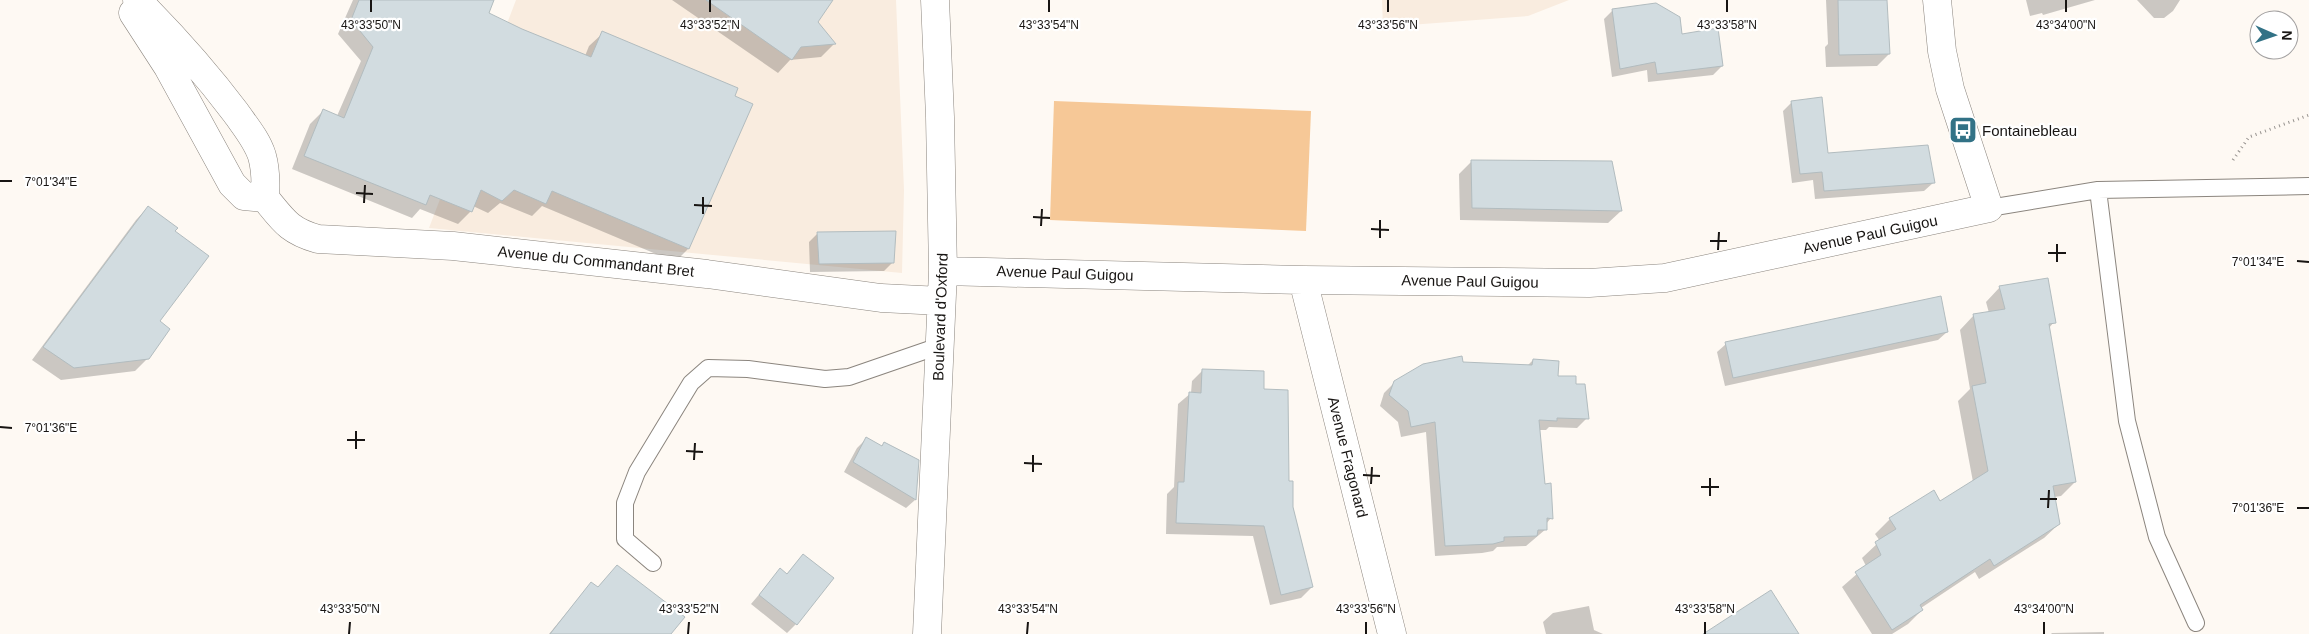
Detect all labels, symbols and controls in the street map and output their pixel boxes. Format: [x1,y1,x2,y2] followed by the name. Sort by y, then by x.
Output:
[2249,10,2299,60] north arrow
[341,18,401,32] text: 43°33'50"N
[680,18,740,32] text: 43°33'52"N
[1019,18,1079,32] text: 43°33'54"N
[1358,18,1418,32] text: 43°33'56"N
[1697,18,1757,32] text: 43°33'58"N
[2036,18,2096,32] text: 43°34'00"N
[2279,30,2295,41] text: N
[1948,115,1978,145] bus stop icon: Fontainebleau
[1982,122,2077,139] place label: Fontainebleau
[25,175,77,189] text: 7°01'34"E
[1801,211,1939,257] street label: Avenue Paul Guigou
[497,242,696,280] street label: Avenue du Commandant Bret
[929,253,951,381] street label: Boulevard d'Oxford
[2232,255,2284,269] text: 7°01'34"E
[996,262,1134,284] street label: Avenue Paul Guigou
[1401,271,1539,291] street label: Avenue Paul Guigou
[1325,395,1371,519] street label: Avenue Fragonard
[25,421,77,435] text: 7°01'36"E
[2232,501,2284,515] text: 7°01'36"E
[320,602,380,616] text: 43°33'50"N
[659,602,719,616] text: 43°33'52"N
[998,602,1058,616] text: 43°33'54"N
[1336,602,1396,616] text: 43°33'56"N
[1675,602,1735,616] text: 43°33'58"N
[2014,602,2074,616] text: 43°34'00"N

